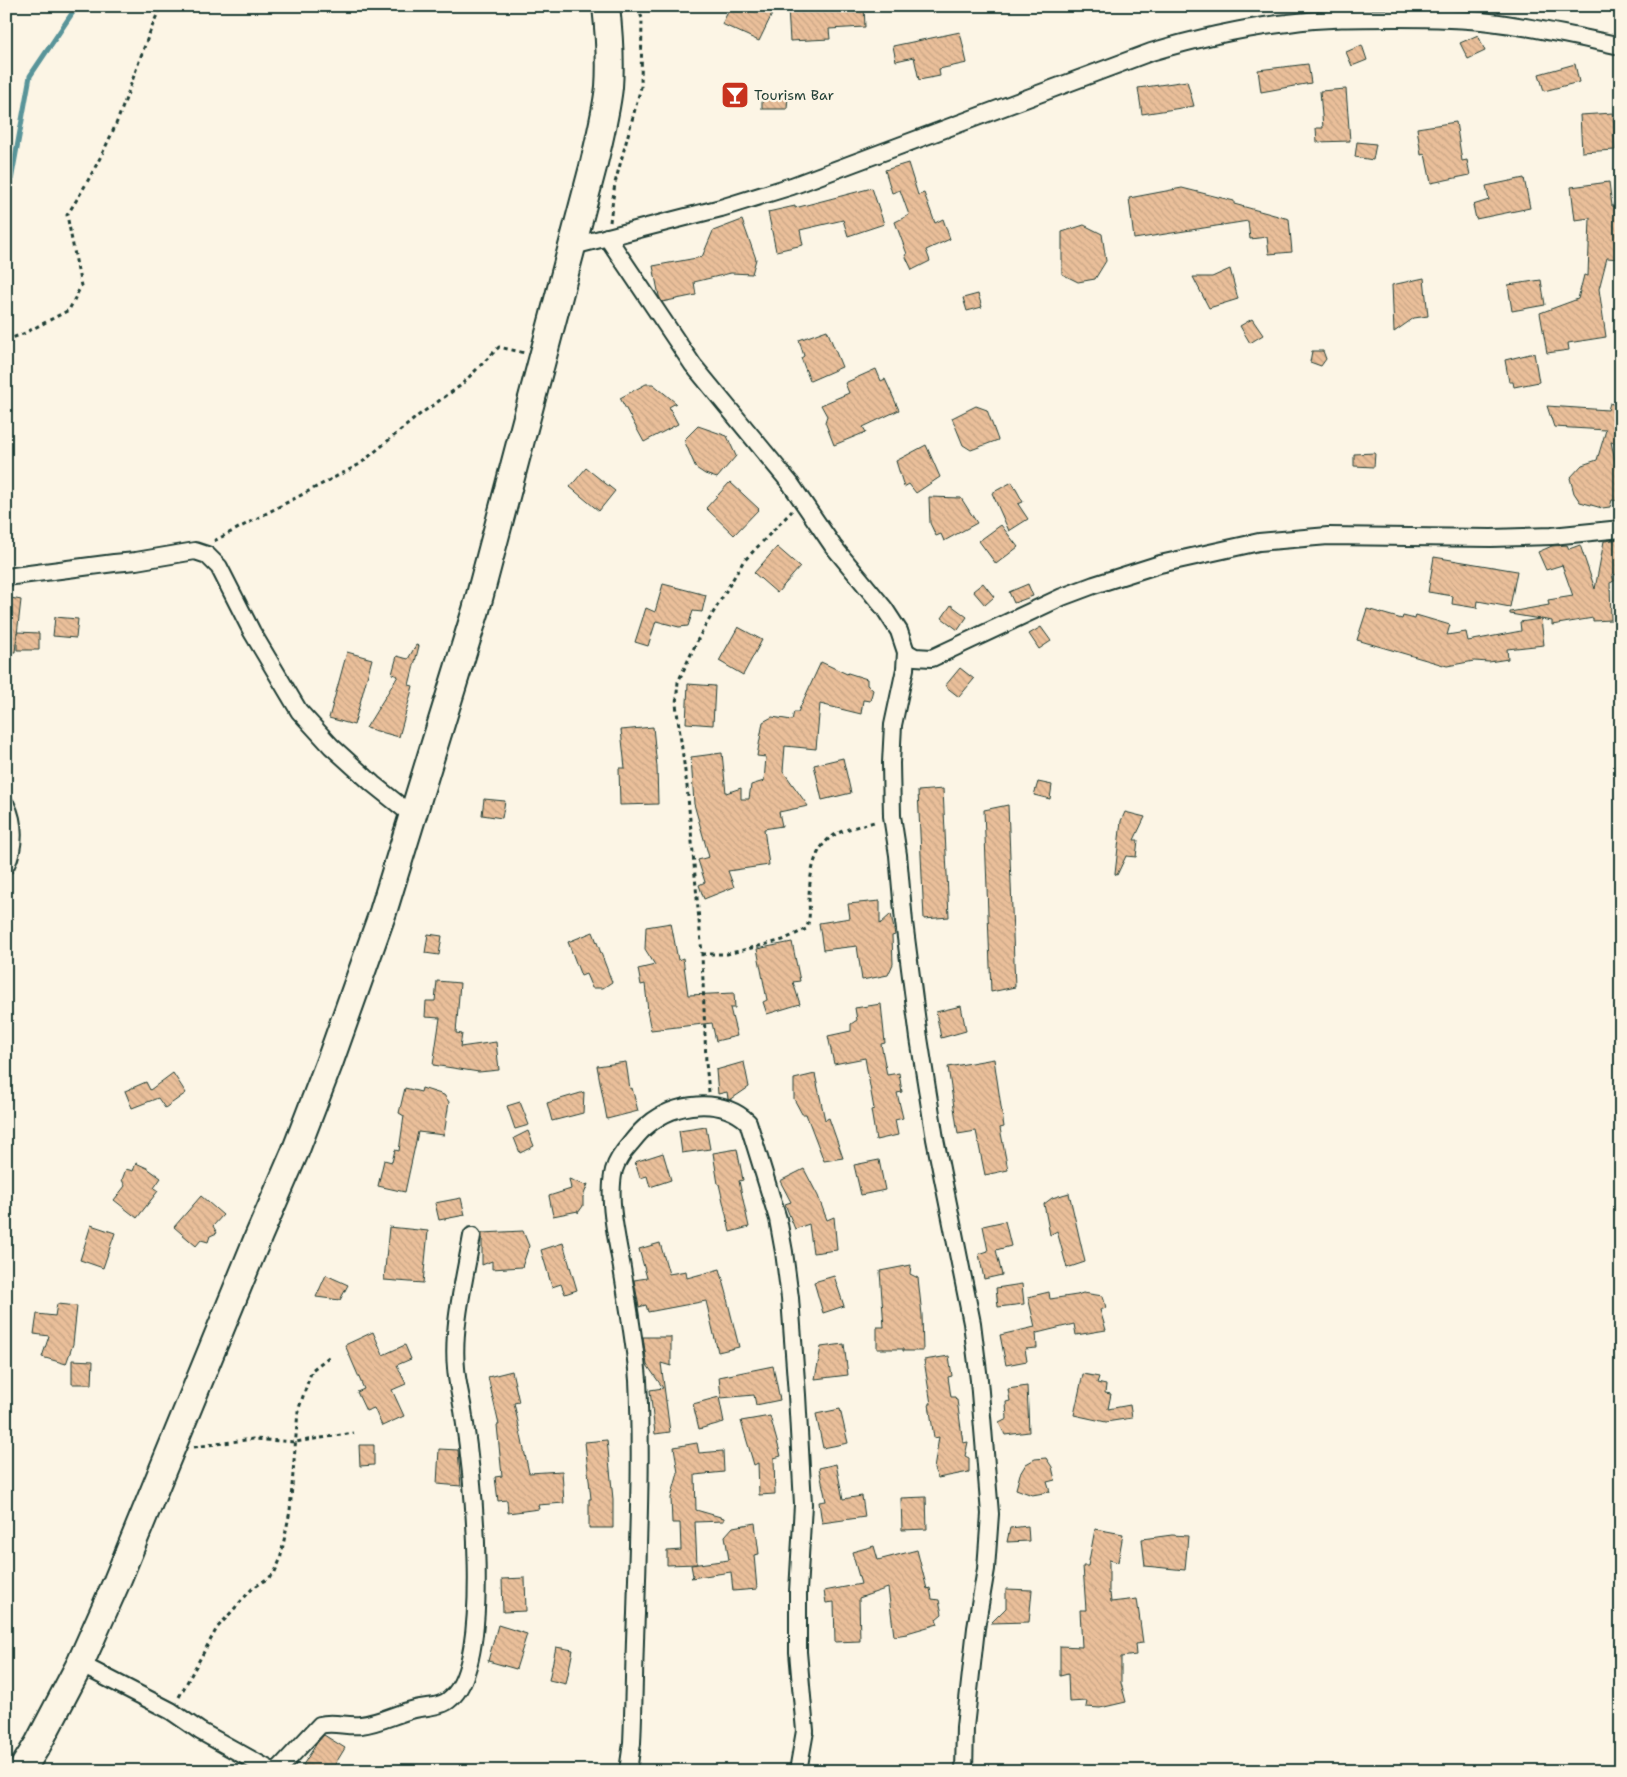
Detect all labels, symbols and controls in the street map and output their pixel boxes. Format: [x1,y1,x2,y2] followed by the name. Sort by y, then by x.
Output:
[720,80,750,110] bar icon: Tourism Bar
[754,86,834,104] place label: Tourism Bar

